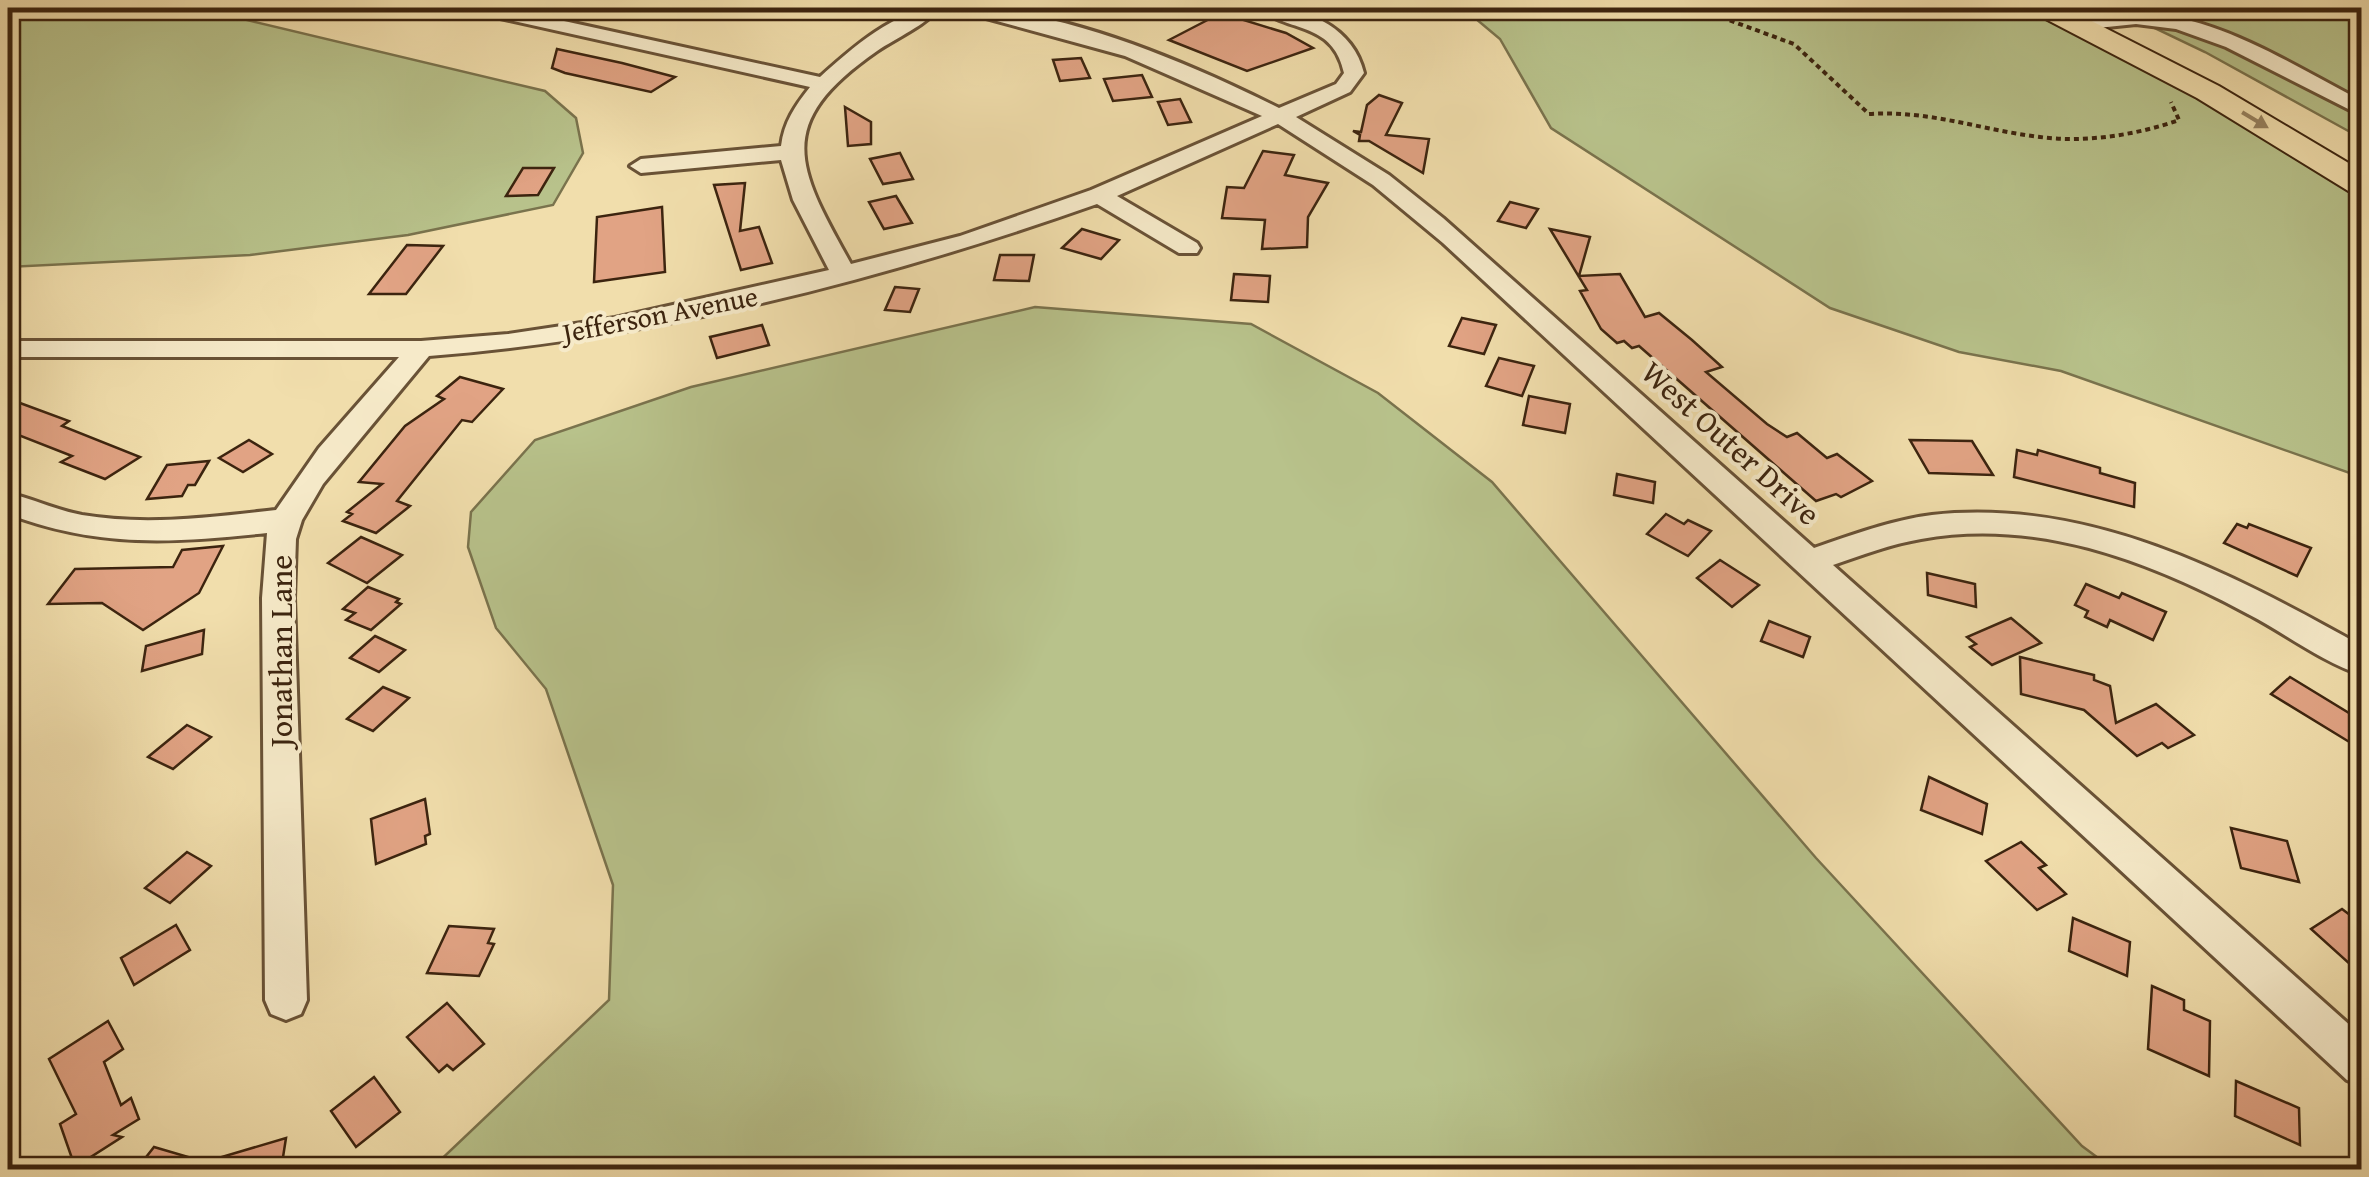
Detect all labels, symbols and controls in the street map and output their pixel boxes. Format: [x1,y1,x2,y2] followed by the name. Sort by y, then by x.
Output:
[2241,110,2268,129] one-way arrow
[556,275,761,353] street label: Jefferson Avenue
[1631,349,1831,536] street label: West Outer Drive
[257,555,304,751] street label: Jonathan Lane

